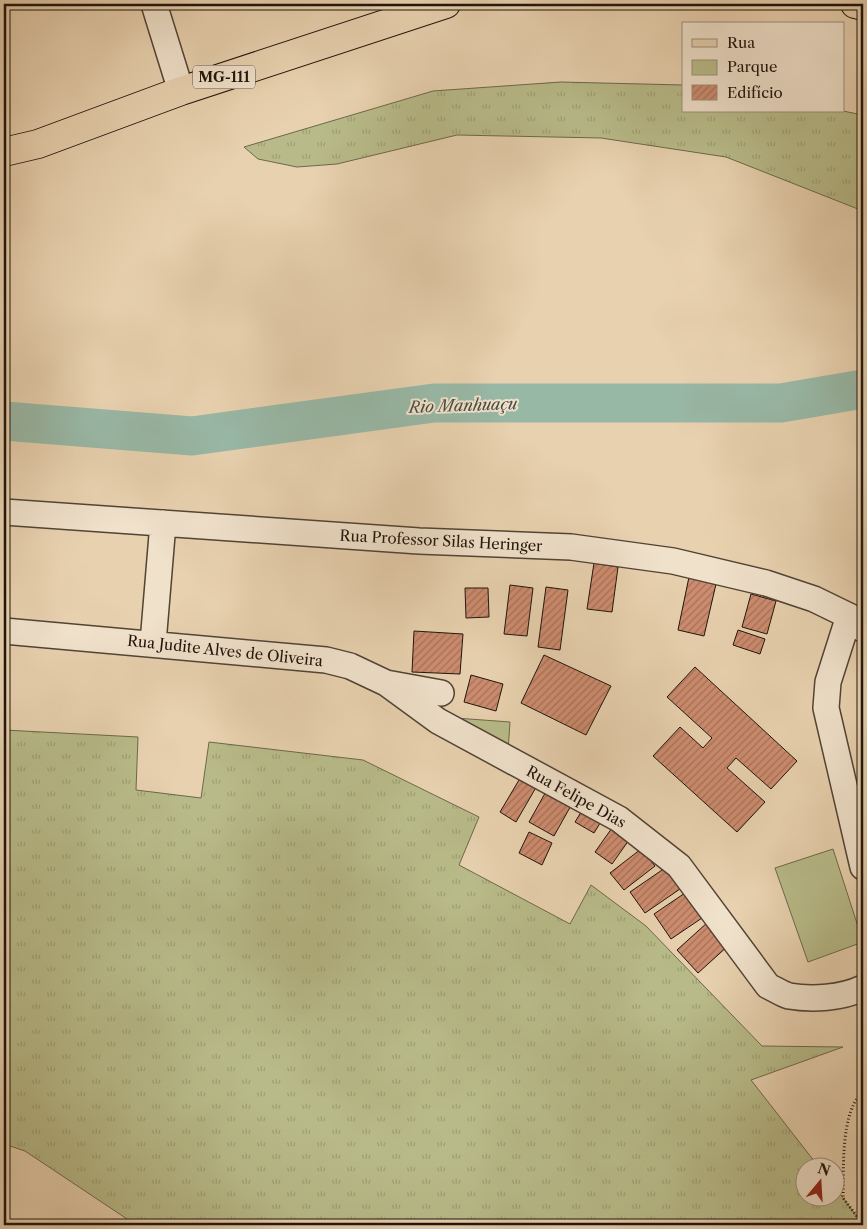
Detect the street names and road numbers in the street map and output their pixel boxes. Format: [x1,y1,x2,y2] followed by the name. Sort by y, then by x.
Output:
[193,66,255,88] road number: MG-111
[339,526,544,555] street label: Rua Professor Silas Heringer
[126,631,324,670] street label: Rua Judite Alves de Oliveira
[523,761,630,832] street label: Rua Felipe Dias

